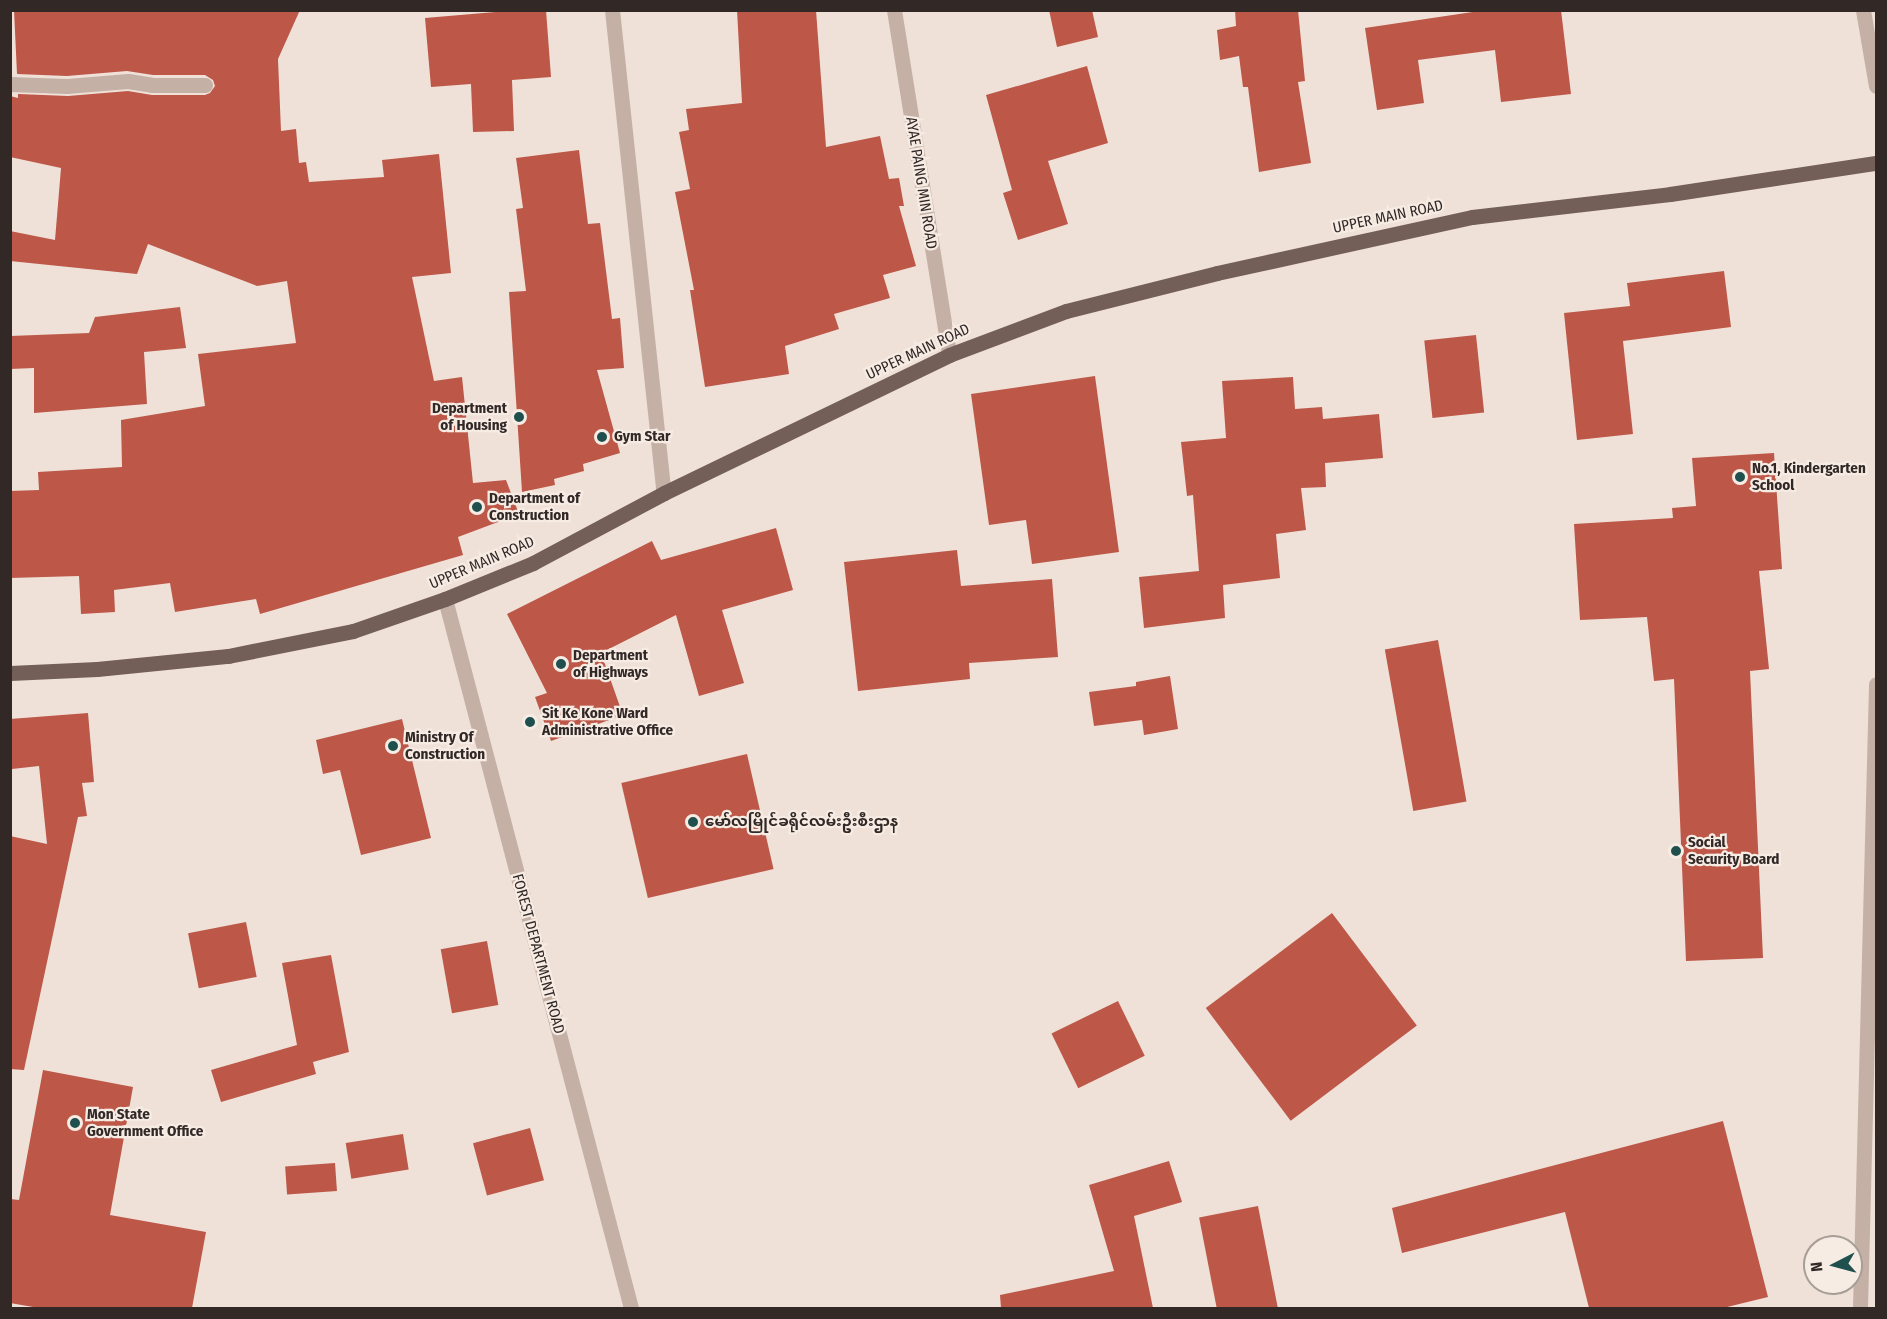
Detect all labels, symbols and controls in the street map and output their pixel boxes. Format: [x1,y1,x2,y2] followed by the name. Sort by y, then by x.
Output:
[902,116,940,250] street label: AYAE PAING MIN ROAD
[1331,197,1445,237] street label: UPPER MAIN ROAD
[863,320,973,384] street label: UPPER MAIN ROAD
[432,399,507,434] place label: Department of Housing
[512,410,526,424] marker: Department of Housing
[614,428,670,446] place label: Gym Star
[595,430,609,444] marker: Gym Star
[1752,459,1866,494] place label: No.1, Kindergarten School
[1733,470,1747,484] marker: No.1, Kindergarten School
[489,489,580,524] place label: Department of Construction
[470,500,484,514] marker: Department of Construction
[427,533,537,593] street label: UPPER MAIN ROAD
[573,646,648,681] place label: Department of Highways
[554,657,568,671] marker: Department of Highways
[542,704,673,739] place label: Sit Ke Kone Ward Administrative Office
[523,715,537,729] marker: Sit Ke Kone Ward Administrative Office
[405,728,485,763] place label: Ministry Of Construction
[386,739,400,753] marker: Ministry Of Construction
[705,813,898,831] place label: မော်လမြိုင်ခရိုင်လမ်းဦးစီးဌာန
[686,815,700,829] marker: မော်လမြိုင်ခရိုင်လမ်းဦးစီးဌာန
[1688,833,1779,868] place label: Social Security Board
[1669,844,1683,858] marker: Social Security Board
[508,872,568,1036] street label: FOREST DEPARTMENT ROAD
[87,1105,203,1140] place label: Mon State Government Office
[68,1116,82,1130] marker: Mon State Government Office
[1803,1235,1863,1295] north arrow
[1807,1261,1827,1272] text: N

